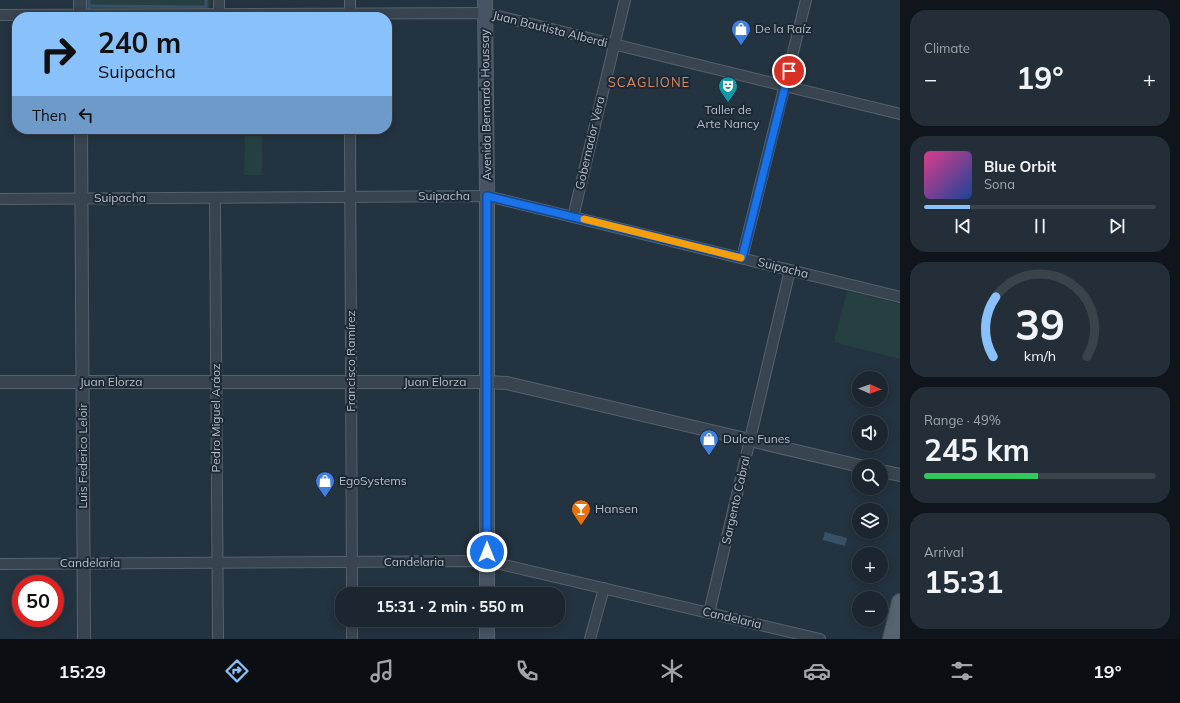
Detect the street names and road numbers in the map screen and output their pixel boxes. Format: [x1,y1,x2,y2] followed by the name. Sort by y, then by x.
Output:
[491,7,609,50] street label: Juan Bautista Alberdi
[477,28,494,181] street label: Avenida Bernardo Houssay
[571,95,608,191] street label: Gobernador Vera
[418,188,470,203] street label: Suipacha
[94,190,146,205] street label: Suipacha
[756,254,810,281] street label: Suipacha
[343,310,358,412] street label: Francisco Ramírez
[208,364,223,472] street label: Pedro Miguel Aráoz
[80,374,142,389] street label: Juan Elorza
[404,374,466,389] street label: Juan Elorza
[75,403,90,509] street label: Luis Federico Leloir
[718,454,753,546] street label: Sargento Cabral
[384,554,444,569] street label: Candelaria
[60,555,120,570] street label: Candelaria
[701,603,763,632] street label: Candelaria

